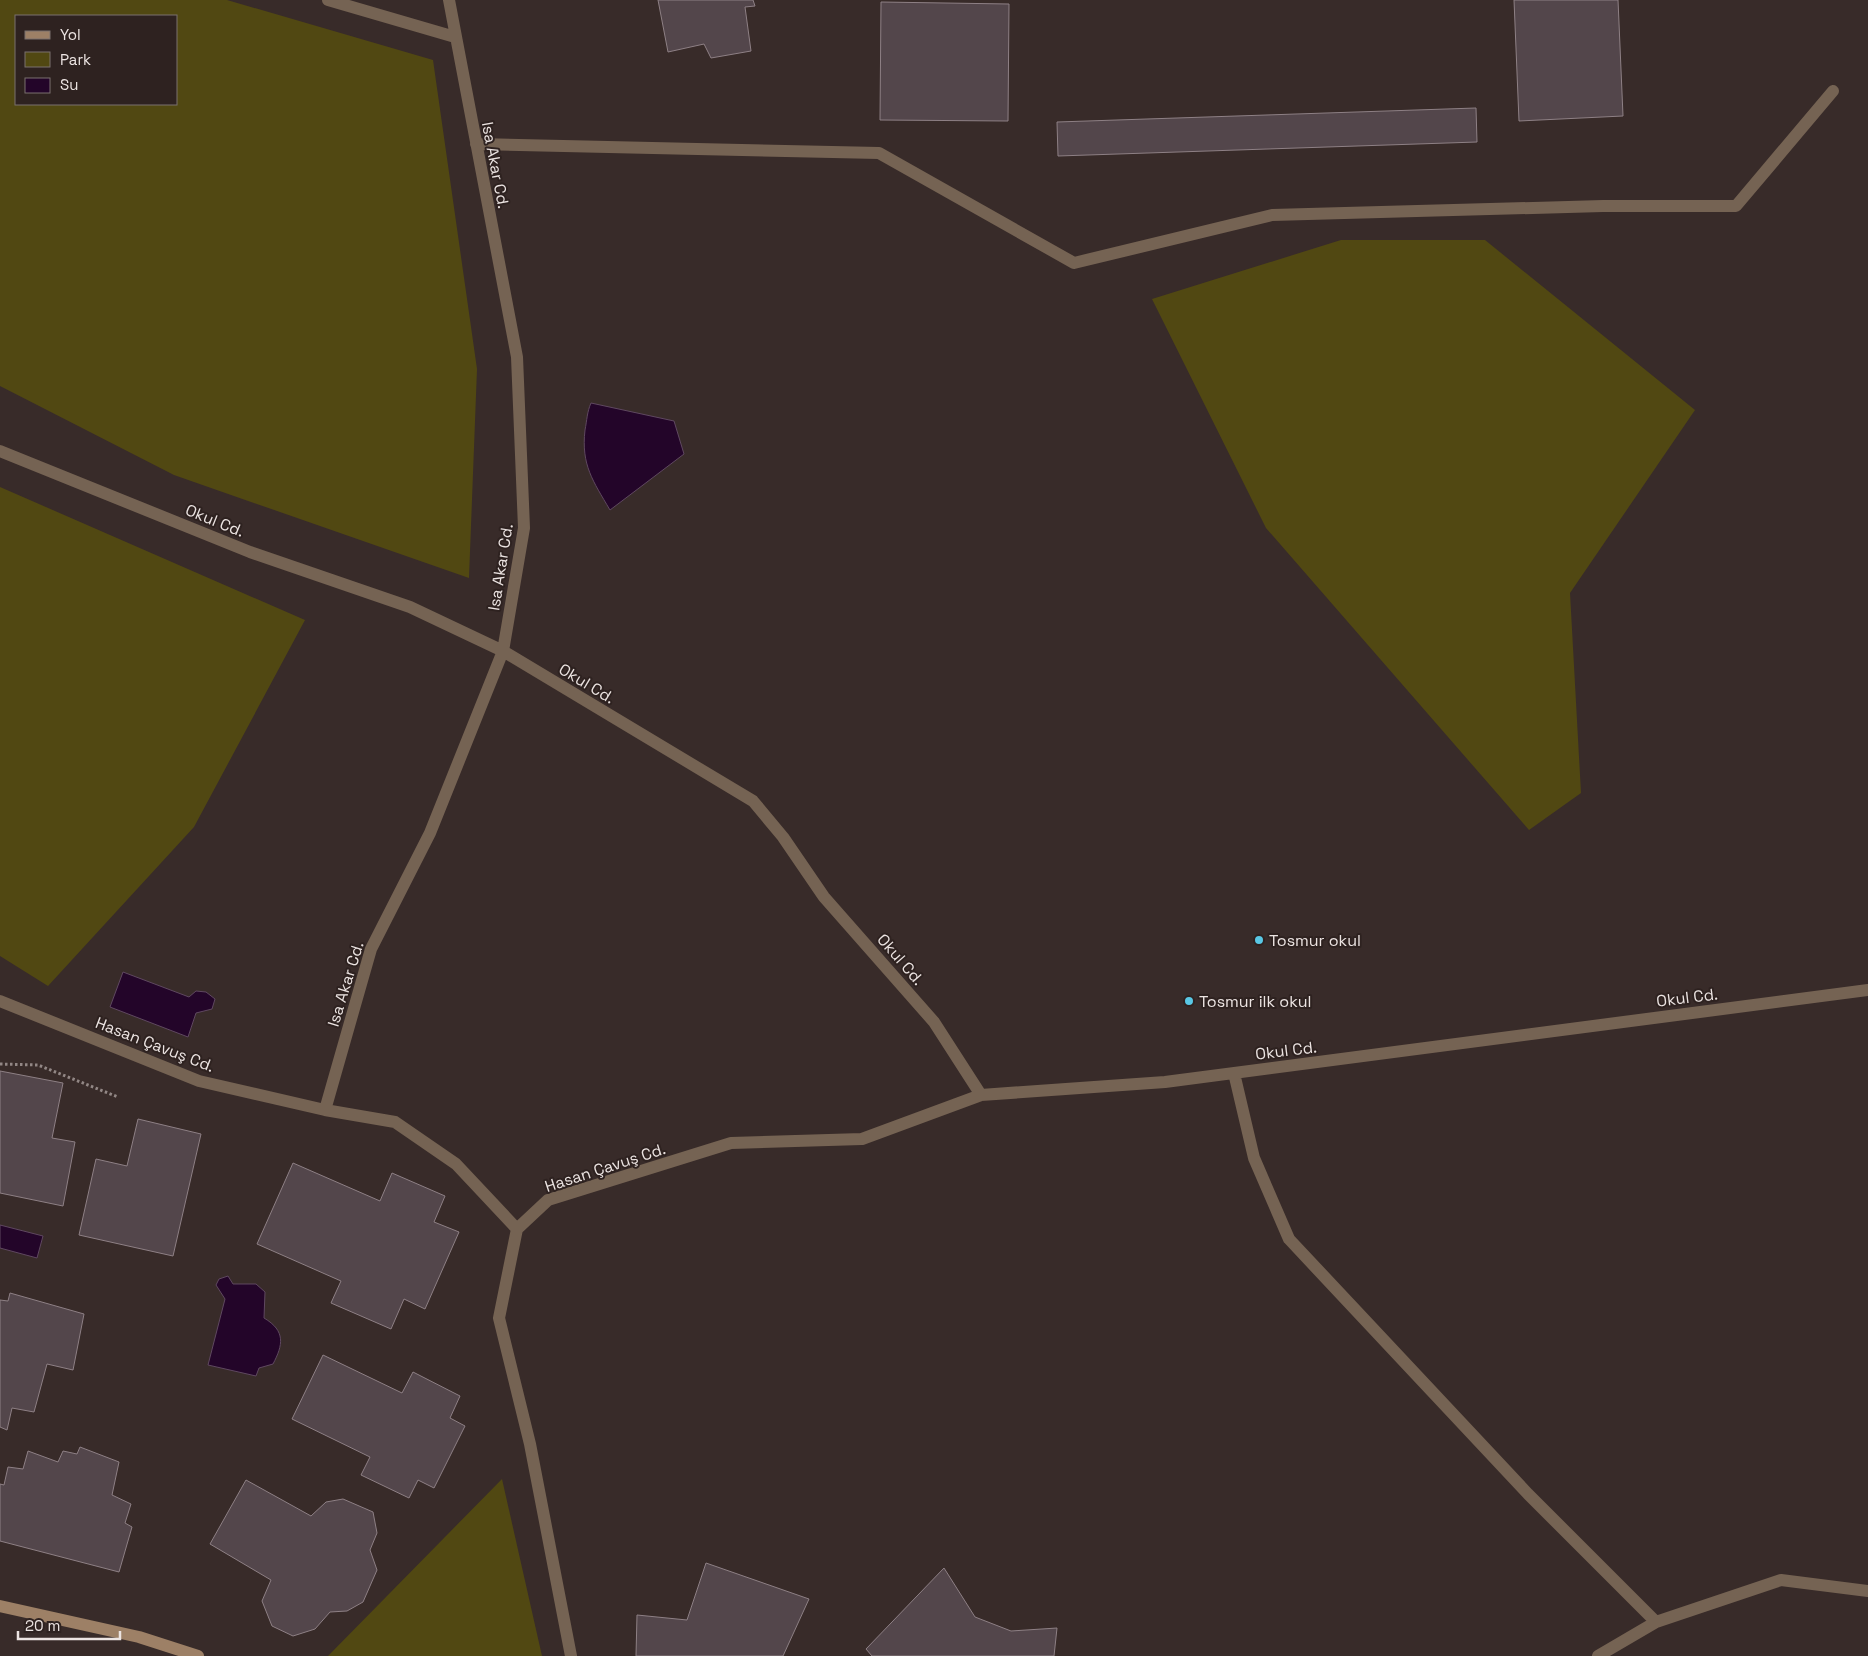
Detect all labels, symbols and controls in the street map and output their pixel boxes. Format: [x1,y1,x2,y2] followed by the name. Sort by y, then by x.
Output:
[15,15,178,105] legend
[60,25,81,44] text: Yol
[60,50,91,69] text: Park
[60,75,78,94] text: Su
[477,120,514,210] street label: Isa Akar Cd.
[182,499,247,542] street label: Okul Cd.
[483,522,518,612] street label: Isa Akar Cd.
[555,659,619,708] street label: Okul Cd.
[872,929,929,990] street label: Okul Cd.
[1269,930,1361,951] place label: Tosmur okul
[1253,934,1265,946] marker: Tosmur okul
[323,939,368,1029] street label: Isa Akar Cd.
[1655,983,1719,1012] street label: Okul Cd.
[1199,991,1311,1012] place label: Tosmur ilk okul
[1183,995,1195,1007] marker: Tosmur ilk okul
[92,1012,217,1077] street label: Hasan Çavuş Cd.
[1254,1036,1318,1065] street label: Okul Cd.
[542,1138,668,1197] street label: Hasan Çavuş Cd.
[18,1608,120,1640] scale bar
[25,1616,60,1635] text: 20 m

